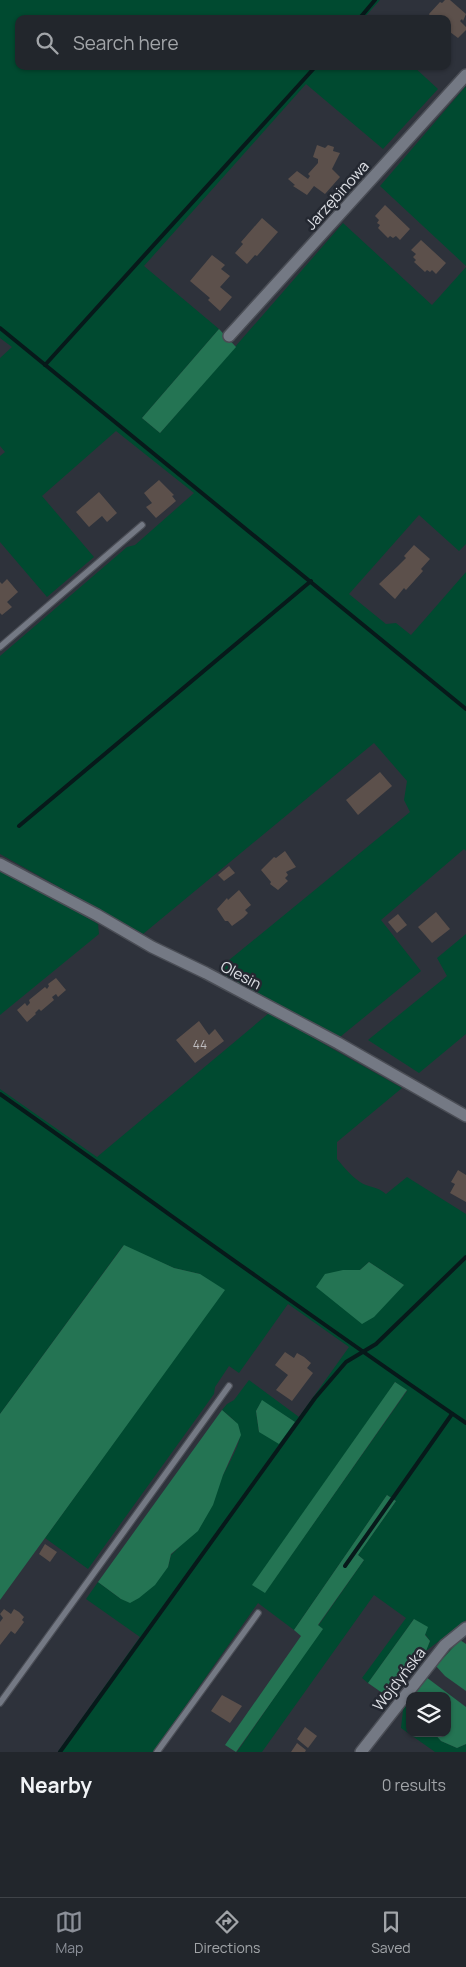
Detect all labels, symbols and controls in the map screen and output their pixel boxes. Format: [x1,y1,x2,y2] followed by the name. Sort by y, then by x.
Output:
[15,15,451,70] search box
[33,29,61,57] icon: search
[73,30,179,56] text: Search here
[300,156,374,234] street label: Jarzębinowa
[217,956,265,995] street label: Olesin
[193,1036,207,1053] house number: 44
[368,1643,430,1715] street label: Wojdyńska
[406,1692,451,1737] map controls
[406,1692,451,1737] button: layers
[20,1771,92,1799] text: Nearby
[382,1774,446,1796] text: 0 results
[55,1908,83,1957] tab: Map
[194,1908,260,1957] tab: Directions
[371,1908,411,1957] tab: Saved

